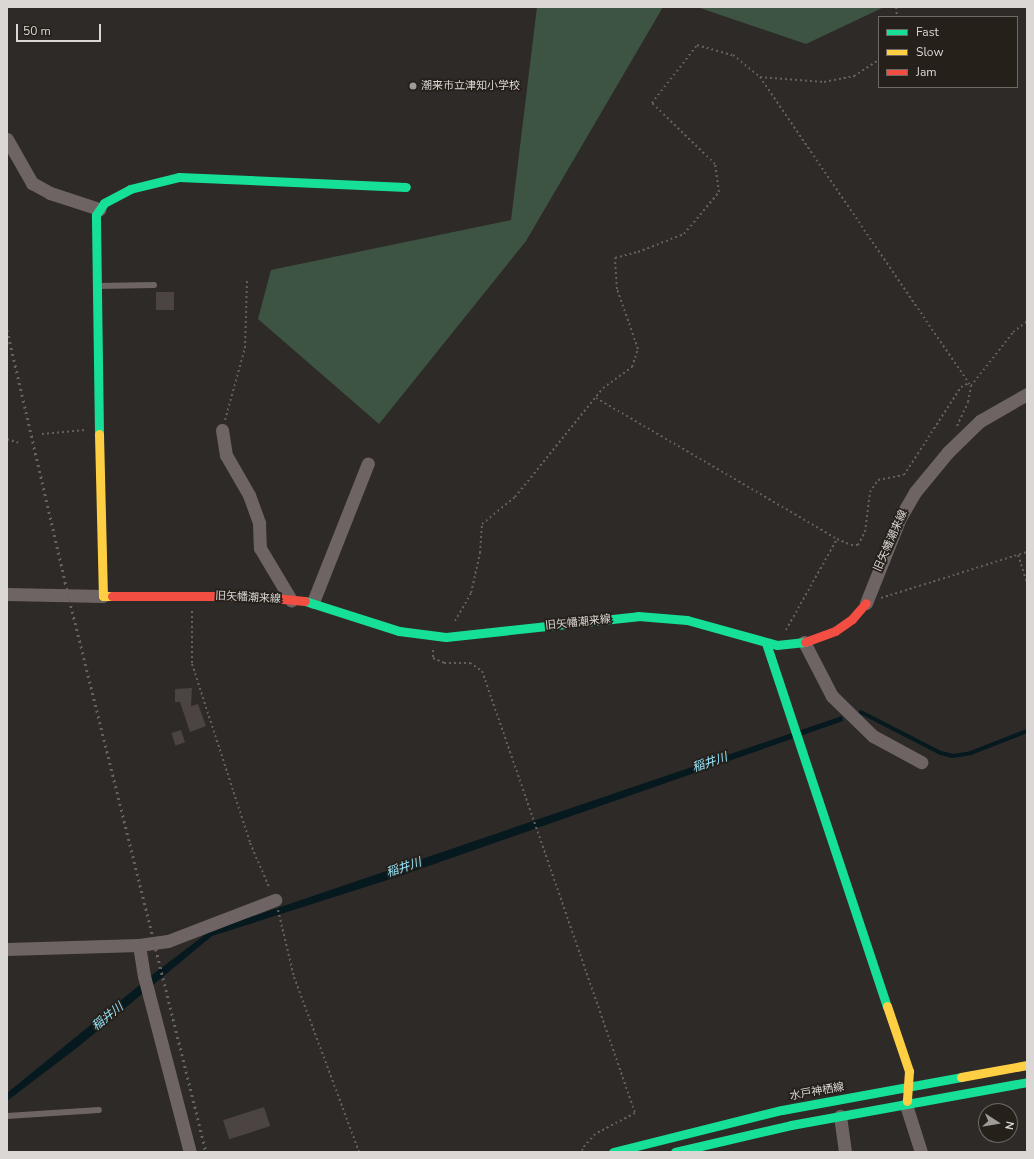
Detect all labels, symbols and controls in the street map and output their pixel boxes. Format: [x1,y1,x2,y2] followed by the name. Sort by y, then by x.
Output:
[18,16,103,42] scale bar
[878,16,1018,88] legend
[23,23,51,39] text: 50 m
[916,24,939,40] text: Fast
[916,44,944,60] text: Slow
[916,64,937,80] text: Jam
[421,79,520,93] place label: 潮来市立津知小学校
[408,81,418,91] marker: 潮来市立津知小学校
[872,508,910,574] street label: 旧矢幡潮来線
[215,590,281,606] street label: 旧矢幡潮来線
[544,613,612,633] street label: 旧矢幡潮来線
[691,750,729,776] water label: 稲井川
[385,855,423,881] water label: 稲井川
[89,1000,127,1034] water label: 稲井川
[789,1081,845,1103] street label: 水戸神栖線
[978,1103,1018,1143] north arrow
[1001,1120,1017,1131] text: N

